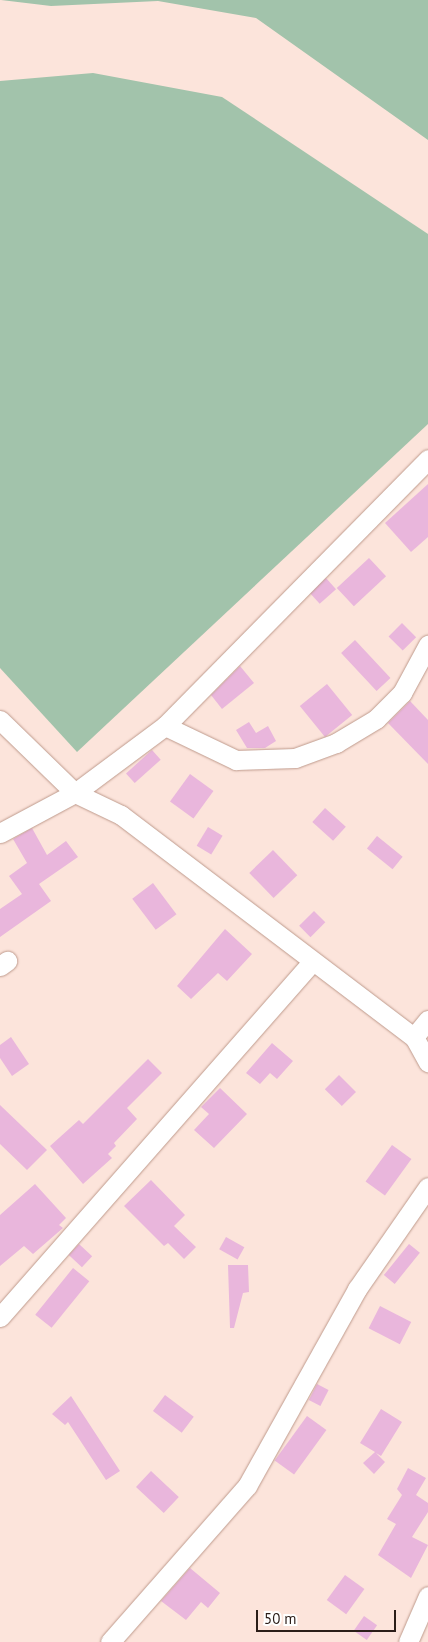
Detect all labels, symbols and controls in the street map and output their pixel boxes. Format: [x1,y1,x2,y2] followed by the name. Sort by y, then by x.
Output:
[258,1600,398,1632] scale bar
[264,1609,297,1628] text: 50 m

